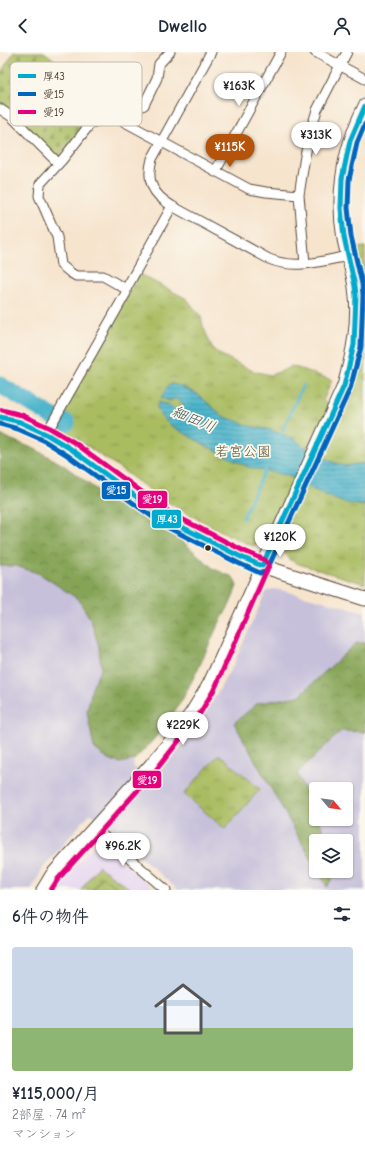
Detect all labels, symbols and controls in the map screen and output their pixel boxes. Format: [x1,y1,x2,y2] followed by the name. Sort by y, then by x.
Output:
[12,15,34,37] icon: back
[331,15,353,37] icon: person
[158,16,207,37] text: Dwello
[10,62,142,126] legend
[43,70,65,83] text: 厚43
[211,73,267,107] pin: ¥163K
[223,78,255,93] text: ¥163K
[43,88,64,101] text: 愛15
[43,106,64,119] text: 愛19
[288,122,344,156] pin: ¥313K
[300,127,332,142] text: ¥313K
[202,134,258,168] pin: ¥115K
[215,139,245,154] text: ¥115K
[170,402,218,436] water label: 細田川
[215,443,271,460] park label: 若宮公園
[101,481,131,500] line badge: 愛15
[105,484,127,497] text: 愛15
[137,490,168,509] line badge: 愛19
[141,493,163,506] text: 愛19
[151,509,182,529] line badge: 厚43
[156,513,178,526] text: 厚43
[252,524,308,558] pin: ¥120K
[264,529,296,544] text: ¥120K
[203,543,213,553] unlabelled marker
[155,712,211,746] pin: ¥229K
[166,717,200,732] text: ¥229K
[132,770,162,789] line badge: 愛19
[136,774,158,787] text: 愛19
[309,782,353,826] north arrow
[309,782,353,878] map controls
[90,833,156,867] pin: ¥96.2K
[309,834,353,878] button: layers
[105,838,141,853] text: ¥96.2K
[331,903,353,925] icon: filters
[12,907,89,926] text: 6件の物件
[147,973,219,1045] icon: home
[12,1084,100,1103] text: ¥115,000/月
[12,1107,86,1122] text: 2部屋 · 74 m²
[12,1126,76,1141] text: マンション

